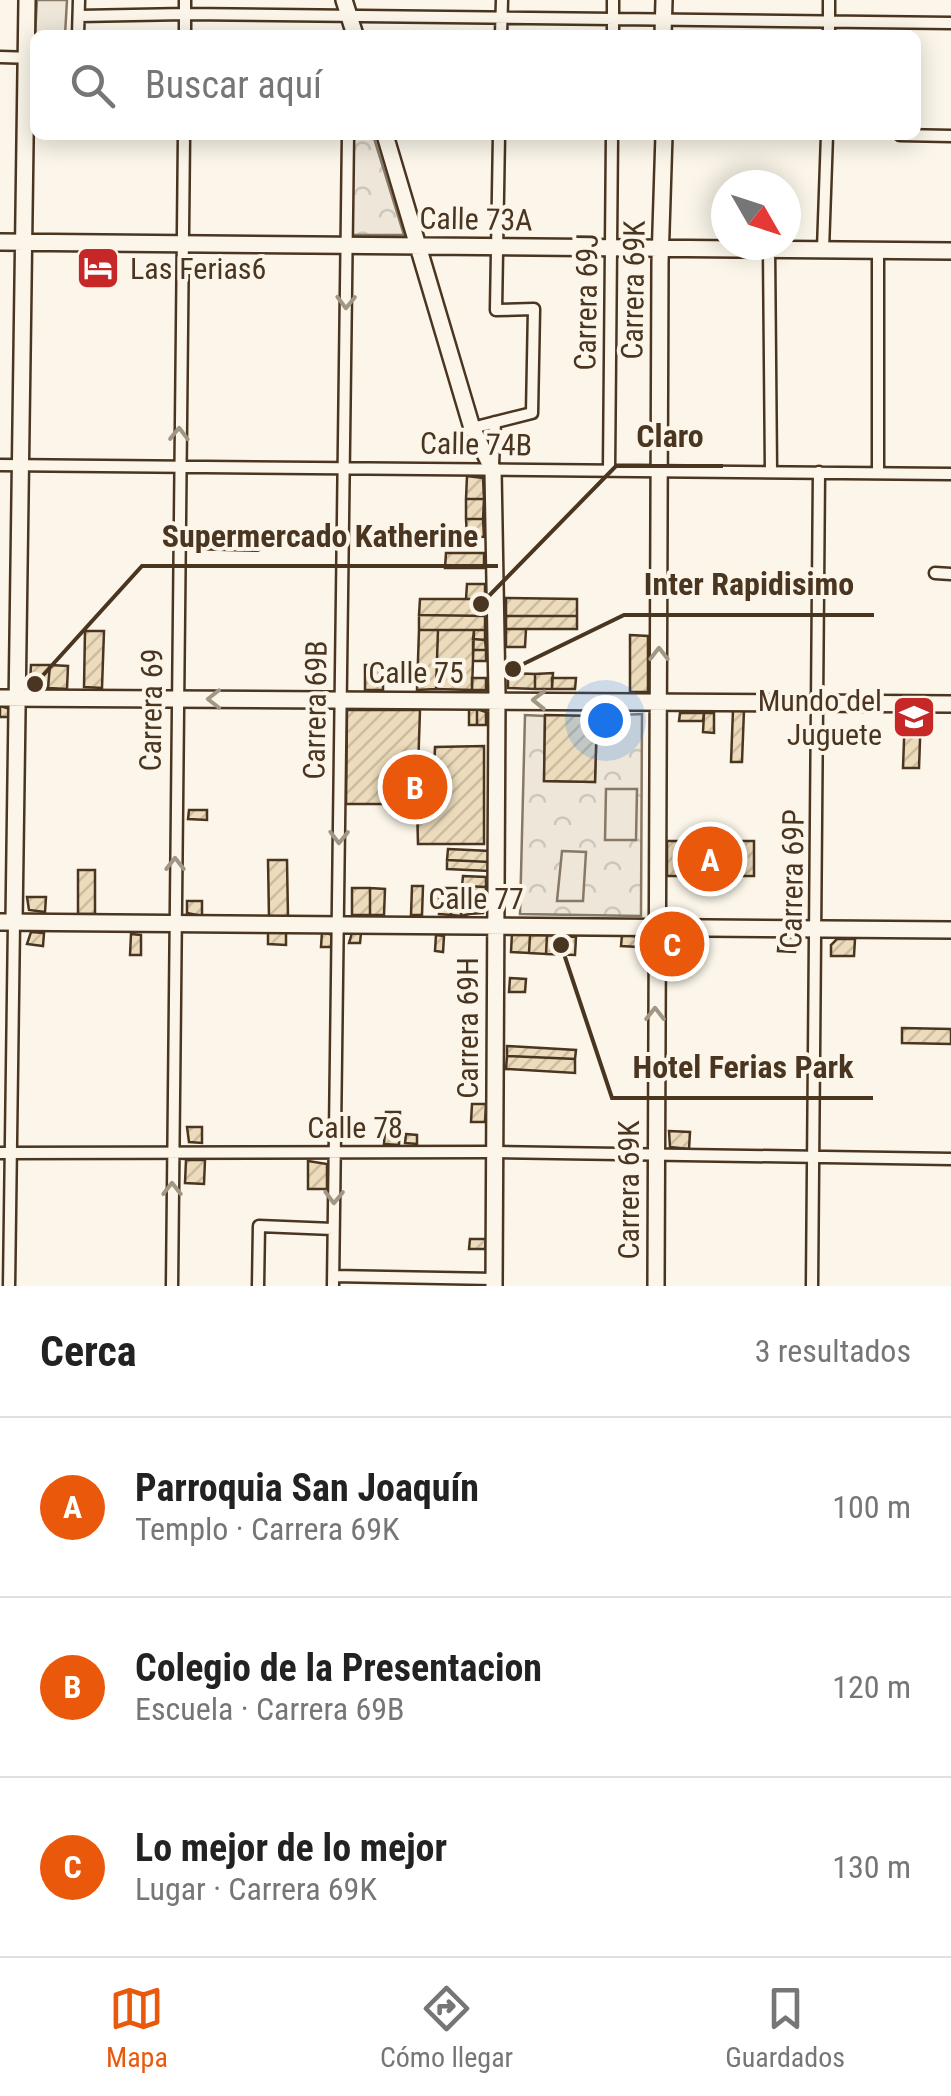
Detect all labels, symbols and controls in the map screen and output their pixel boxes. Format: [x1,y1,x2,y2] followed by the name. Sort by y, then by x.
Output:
[30,30,921,140] search box
[65,58,120,113] icon: search
[145,63,322,107] text: Buscar aquí
[711,170,801,260] north arrow
[419,201,533,237] street label: Calle 73A
[614,219,652,360] street label: Carrera 69K
[567,233,605,371] street label: Carrera 69J
[75,245,121,291] hotel icon: Las Ferias6
[130,251,266,286] place label: Las Ferias6
[335,296,357,311] one-way arrow
[616,404,723,466] callout: Claro
[636,417,704,455] text: Claro
[168,425,190,440] one-way arrow
[420,426,532,462] street label: Calle 74B
[142,504,498,566] callout: Supermercado Katherine
[162,517,478,555] text: Supermercado Katherine
[624,553,874,615] callout: Inter Rapidisimo
[644,565,854,603] text: Inter Rapidisimo
[296,640,334,780] street label: Carrera 69B
[648,645,670,660] one-way arrow
[132,648,170,772] street label: Carrera 69
[368,655,464,690] street label: Calle 75
[758,683,882,752] place label: Mundo del Juguete
[205,688,220,710] one-way arrow
[530,689,546,711] one-way arrow
[891,694,937,740] school or university icon: Mundo del Juguete
[580,695,631,746] your location
[382,750,448,824] pin: B
[773,809,811,949] street label: Carrera 69P
[678,822,742,896] pin: A
[328,830,349,846] one-way arrow
[164,855,186,870] one-way arrow
[428,881,524,916] street label: Calle 77
[640,906,704,982] pin: C
[450,957,485,1099] street label: Carrera 69H
[644,1005,666,1020] one-way arrow
[612,1036,873,1098] callout: Hotel Ferias Park
[633,1048,854,1086] text: Hotel Ferias Park
[307,1110,403,1145] street label: Calle 78
[611,1120,646,1260] street label: Carrera 69K
[161,1180,183,1196] one-way arrow
[323,1190,344,1206] one-way arrow
[40,1327,137,1376] text: Cerca
[755,1332,911,1370] text: 3 resultados
[135,1466,479,1510] text: Parroquia San Joaquín
[63,1488,82,1526] text: A
[832,1488,911,1526] text: 100 m
[135,1510,399,1548] text: Templo · Carrera 69K
[135,1646,542,1690] text: Colegio de la Presentacion
[64,1668,81,1706] text: B
[832,1668,911,1706] text: 120 m
[135,1690,404,1728] text: Escuela · Carrera 69B
[135,1826,447,1870] text: Lo mejor de lo mejor
[63,1848,82,1886] text: C
[832,1848,911,1886] text: 130 m
[135,1870,377,1908] text: Lugar · Carrera 69K
[106,1981,168,2074] tab: Mapa
[380,1981,513,2074] tab: Cómo llegar
[725,1981,845,2074] tab: Guardados

